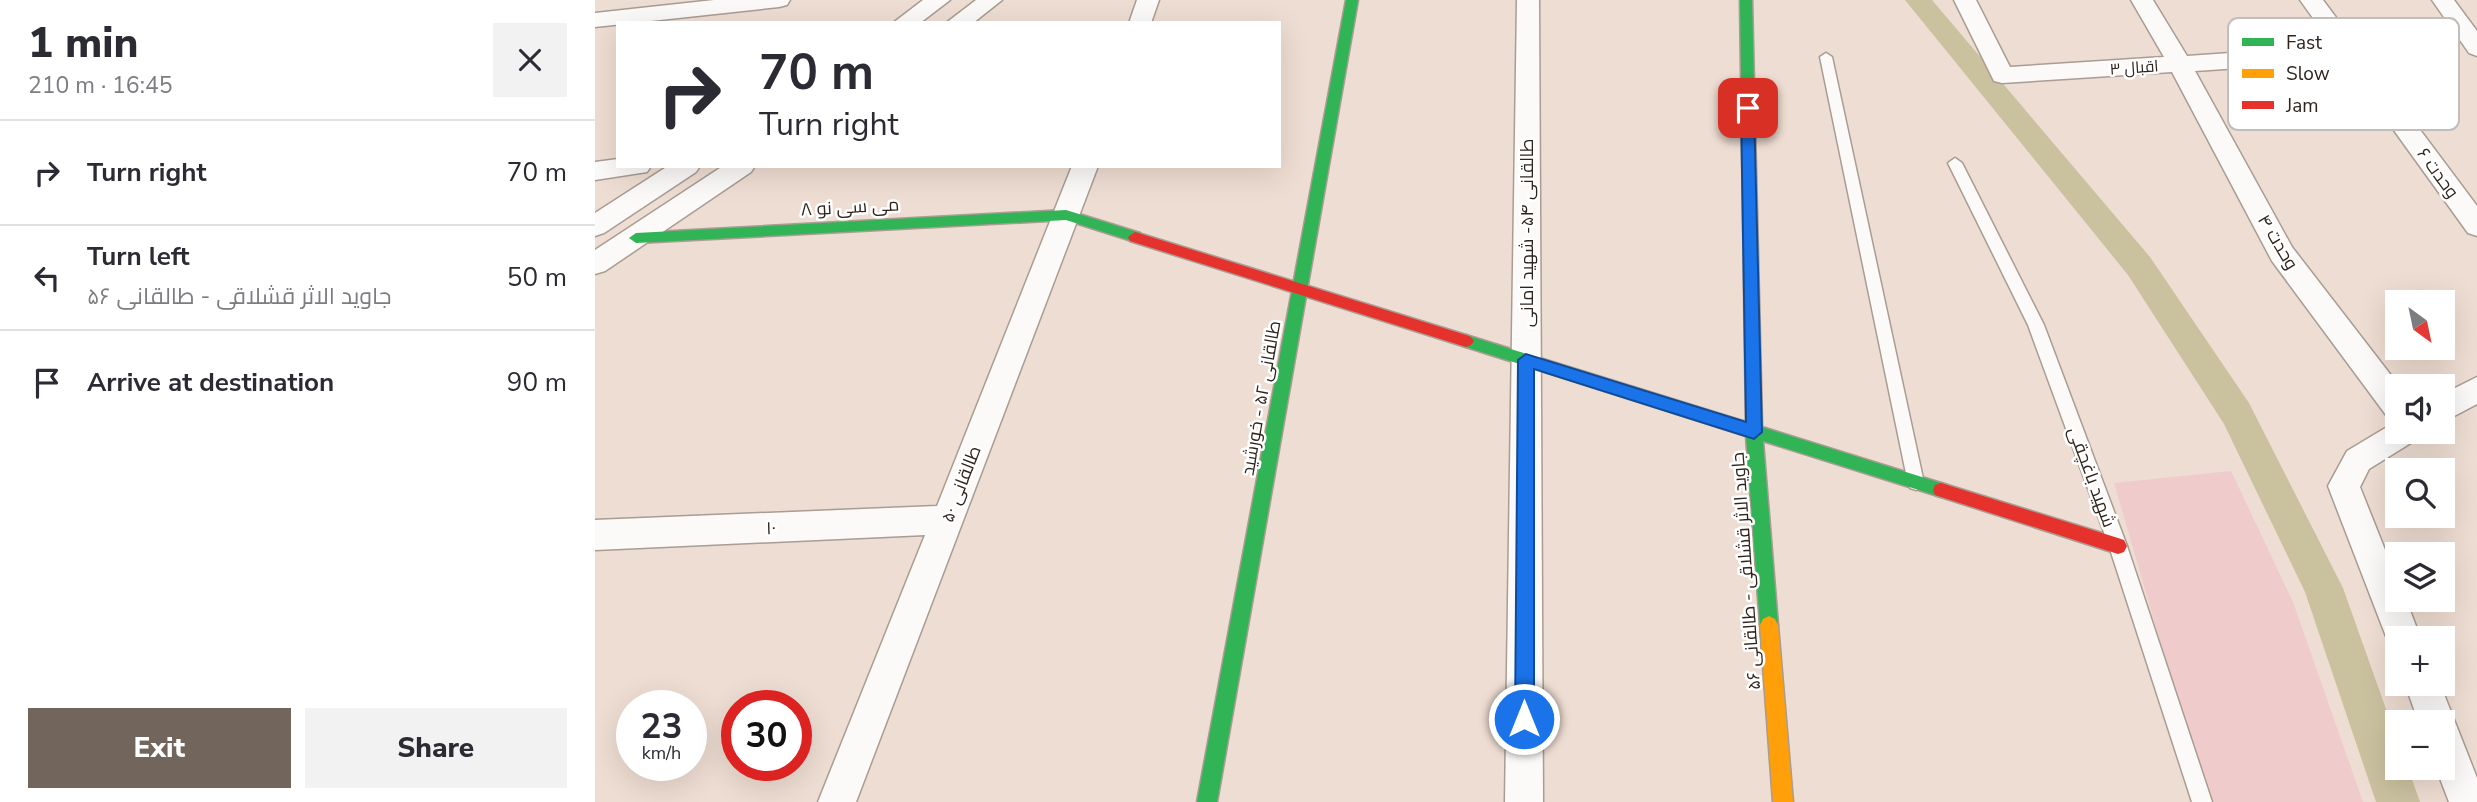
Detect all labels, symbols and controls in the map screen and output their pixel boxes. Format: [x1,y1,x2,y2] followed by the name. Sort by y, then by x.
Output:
[28,15,138,72] text: 1 min
[2228,18,2459,130] legend
[493,23,567,97] button: close
[2286,30,2322,56] text: Fast
[759,39,874,106] text: 70 m
[644,49,735,140] icon: right
[2109,55,2159,81] street label: اقبال ۳
[2286,61,2330,87] text: Slow
[28,70,173,101] text: 210 m · 16:45
[1718,78,1778,138] pin
[1729,89,1767,127] icon: arrive
[2285,93,2319,119] text: Jam
[759,103,899,146] text: Turn right
[1515,139,1539,327] street label: طالقانی ۵۴- شهید امانی
[2412,143,2464,203] street label: وحدت ۶
[28,154,66,192] icon: right
[87,155,206,190] text: Turn right
[507,155,567,190] text: 70 m
[800,192,900,222] street label: ۸ می سی نو
[2252,210,2304,274] street label: وحدت ۴
[87,239,190,274] text: Turn left
[28,259,66,297] icon: left
[507,260,567,295] text: 50 m
[87,281,392,312] text: جاوید الاثر قشلاقی - طالقانی ۵۶
[2385,290,2455,360] north arrow
[2385,290,2455,780] map controls
[1236,319,1286,477] street label: طالقانی ۵۲ - خورشید
[28,364,66,402] icon: arrive
[87,365,334,400] text: Arrive at destination
[507,365,567,400] text: 90 m
[2385,374,2455,444] button: sound
[2063,423,2121,531] street label: شهید باغچقی
[935,442,987,526] street label: طالقانی ۵۰
[1726,451,1766,691] street label: جاوید الاثر قشلاقی - طالقانی ۵۶
[2385,458,2455,528] button: search
[766,516,776,540] street label: ۱۰
[2385,542,2455,612] button: layers
[2385,626,2455,696] button: +
[1487,682,1561,756] position arrow
[721,690,812,781] speed limit sign: 30
[640,703,683,750] text: 23
[28,708,291,788] button: Exit
[305,708,567,788] button: Share
[2385,710,2455,780] button: −
[642,741,681,765] text: km/h

